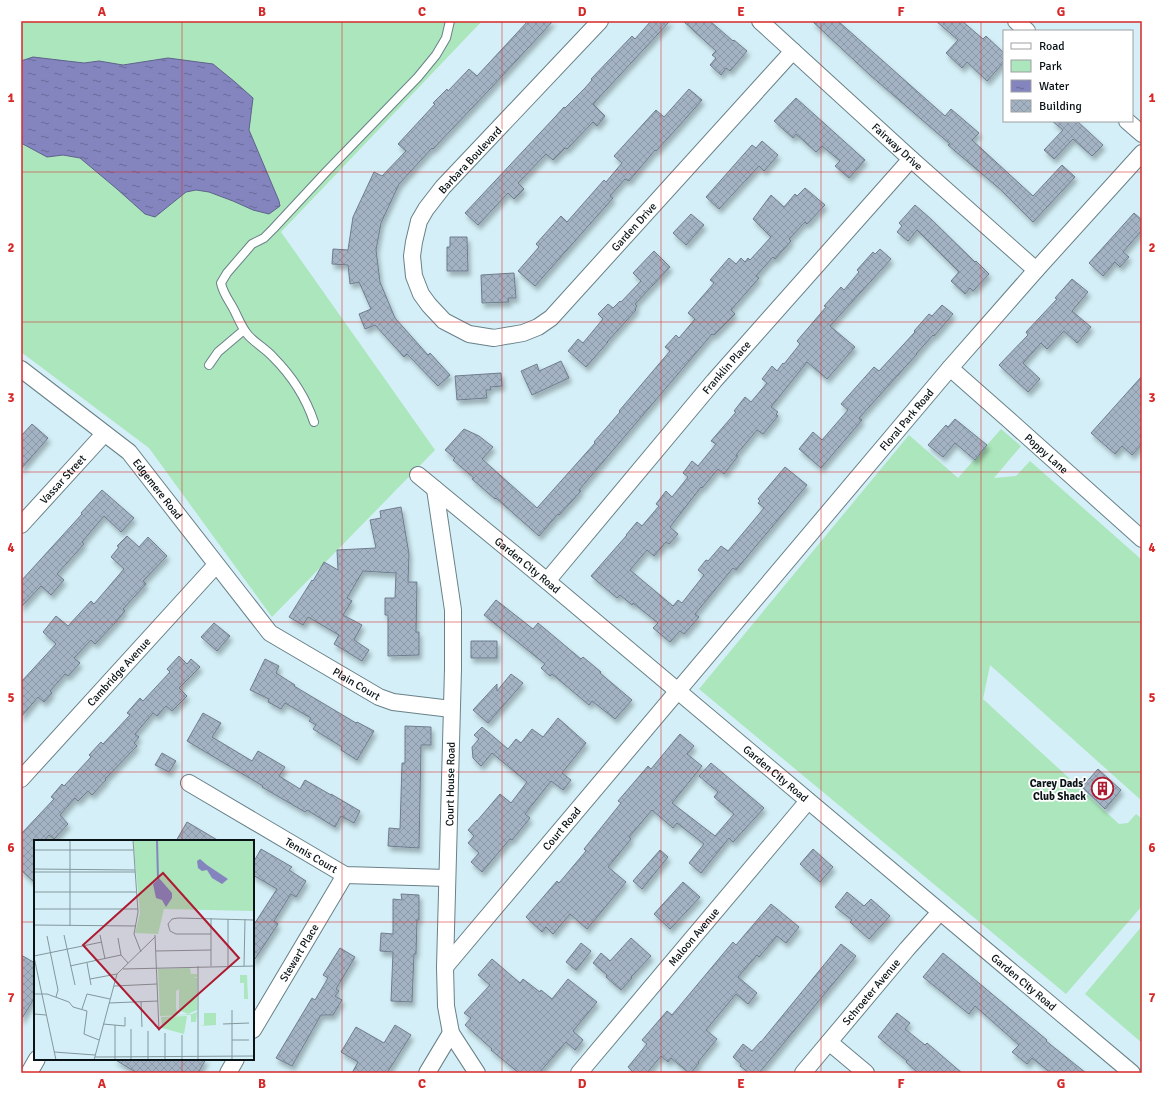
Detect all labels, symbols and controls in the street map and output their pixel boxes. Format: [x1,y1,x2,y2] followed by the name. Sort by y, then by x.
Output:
[98,4,107,20] text: A
[258,4,266,20] text: B
[418,4,426,20] text: C
[578,4,587,20] text: D
[737,4,745,20] text: E
[898,4,905,20] text: F
[1057,4,1065,20] text: G
[1003,30,1133,122] legend
[1039,39,1065,54] text: Road
[1039,59,1062,74] text: Park
[1039,79,1070,94] text: Water
[7,90,15,106] text: 1
[1148,90,1156,106] text: 1
[1039,99,1082,114] text: Building
[869,121,925,173] street label: Fairway Drive
[436,124,505,197] street label: Barbara Boulevard
[609,200,659,254] street label: Garden Drive
[7,240,15,256] text: 2
[1148,240,1156,256] text: 2
[700,338,754,397] street label: Franklin Place
[877,386,937,454] street label: Floral Park Road
[7,390,15,406] text: 3
[1148,390,1156,406] text: 3
[1022,431,1071,477] street label: Poppy Lane
[37,452,89,507] street label: Vassar Street
[130,456,185,522] street label: Edgemere Road
[492,535,563,596] street label: Garden City Road
[7,540,15,556] text: 4
[1148,540,1156,556] text: 4
[85,635,153,709] street label: Cambridge Avenue
[330,665,383,703] street label: Plain Court
[7,690,15,706] text: 5
[1148,690,1156,706] text: 5
[443,742,458,826] street label: Court House Road
[740,743,811,805] street label: Garden City Road
[1089,776,1115,802] building icon: Carey Dads’ Club Shack
[1030,777,1086,803] place label: Carey Dads’ Club Shack
[540,805,584,853] street label: Court Road
[282,835,340,876] street label: Tennis Court
[7,840,15,856] text: 6
[34,840,254,1060] inset map
[1148,840,1156,856] text: 6
[666,905,722,969] street label: Maloon Avenue
[277,922,322,984] street label: Stewart Place
[988,951,1059,1014] street label: Garden City Road
[840,956,903,1028] street label: Schroeter Avenue
[7,990,15,1006] text: 7
[1148,990,1156,1006] text: 7
[98,1076,107,1092] text: A
[258,1076,266,1092] text: B
[418,1076,426,1092] text: C
[578,1076,587,1092] text: D
[737,1076,745,1092] text: E
[898,1076,905,1092] text: F
[1057,1076,1065,1092] text: G

